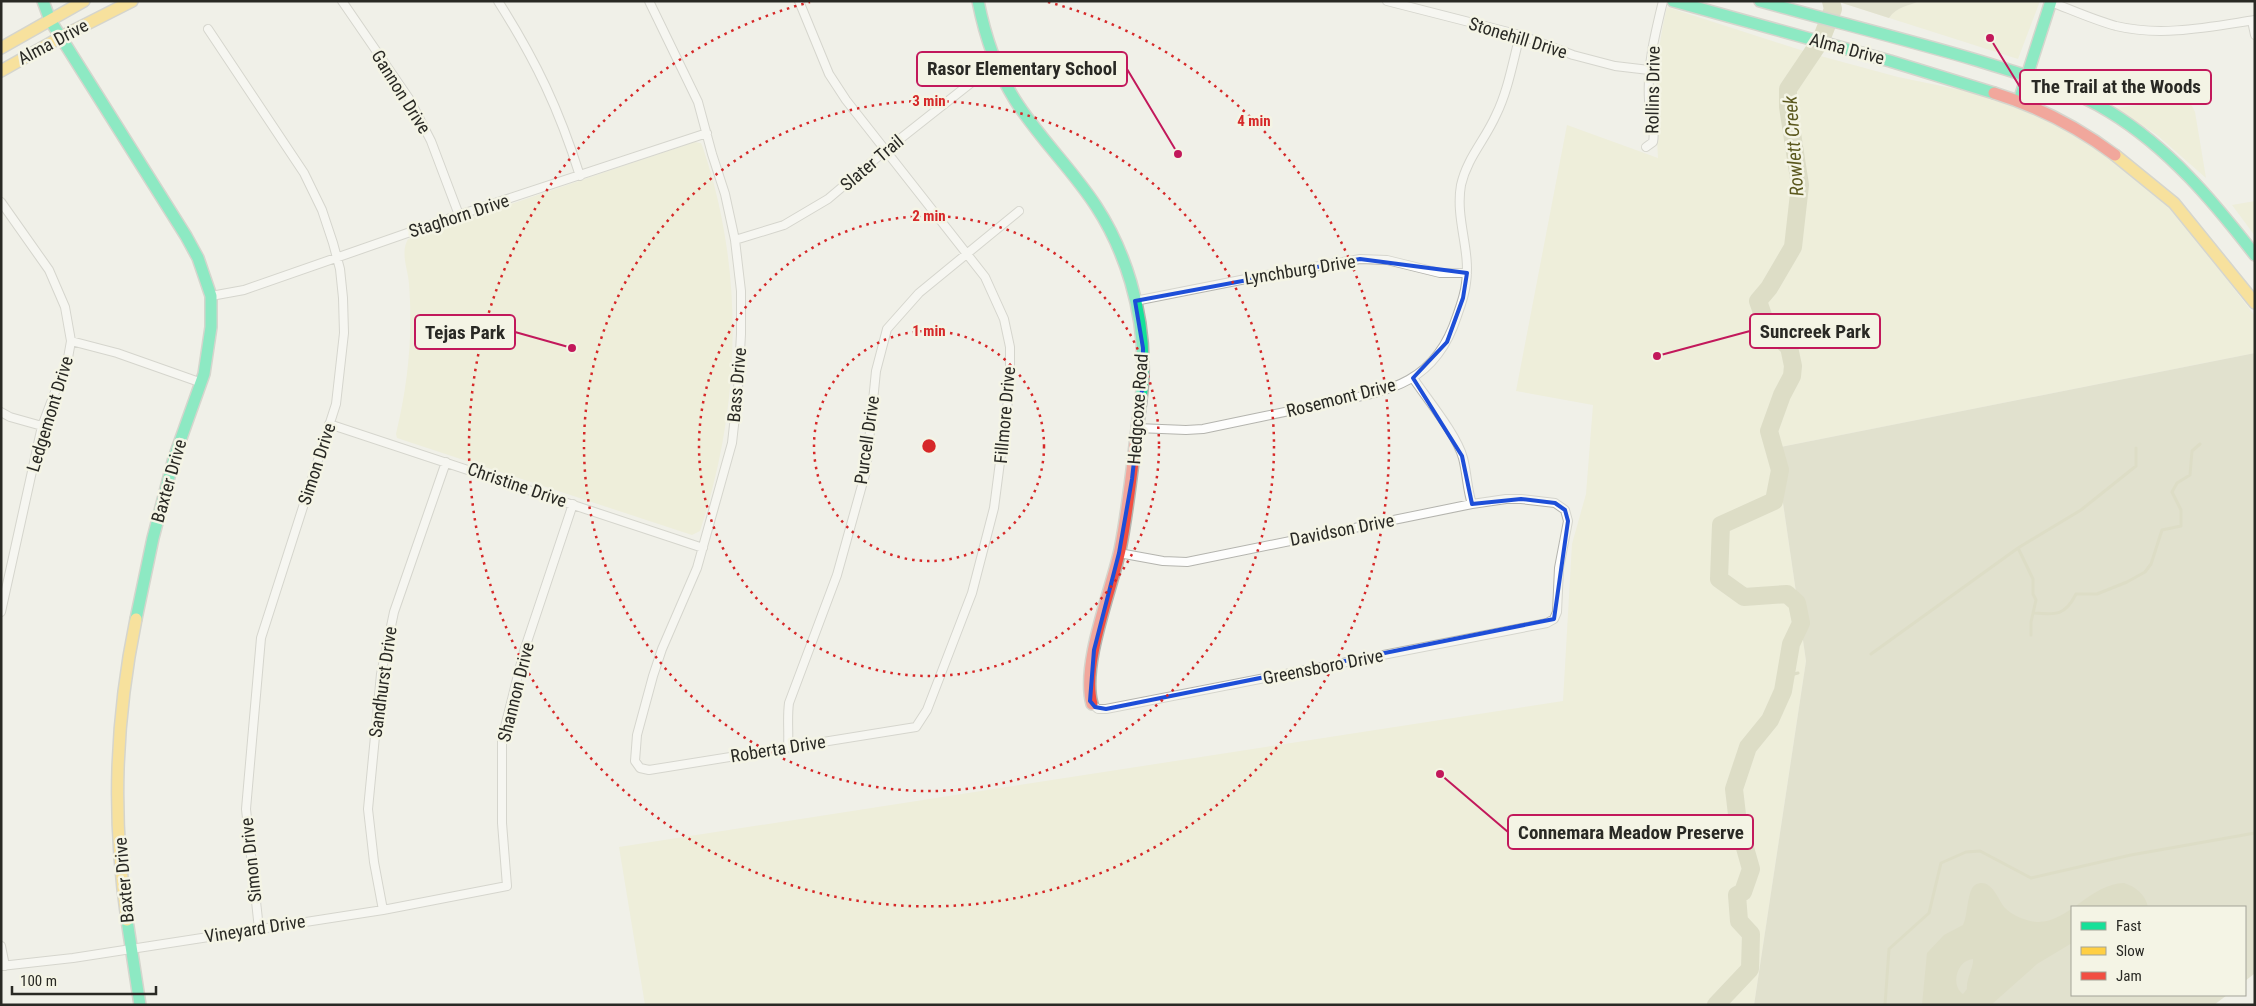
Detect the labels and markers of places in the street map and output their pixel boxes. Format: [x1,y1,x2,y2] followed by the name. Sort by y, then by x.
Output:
[917,52,1127,86] callout: Rasor Elementary School
[2020,70,2211,104] callout: The Trail at the Woods
[1750,314,1880,348] callout: Suncreek Park
[415,315,515,349] callout: Tejas Park
[920,437,938,455] centre of rings
[1508,815,1753,849] callout: Connemara Meadow Preserve

